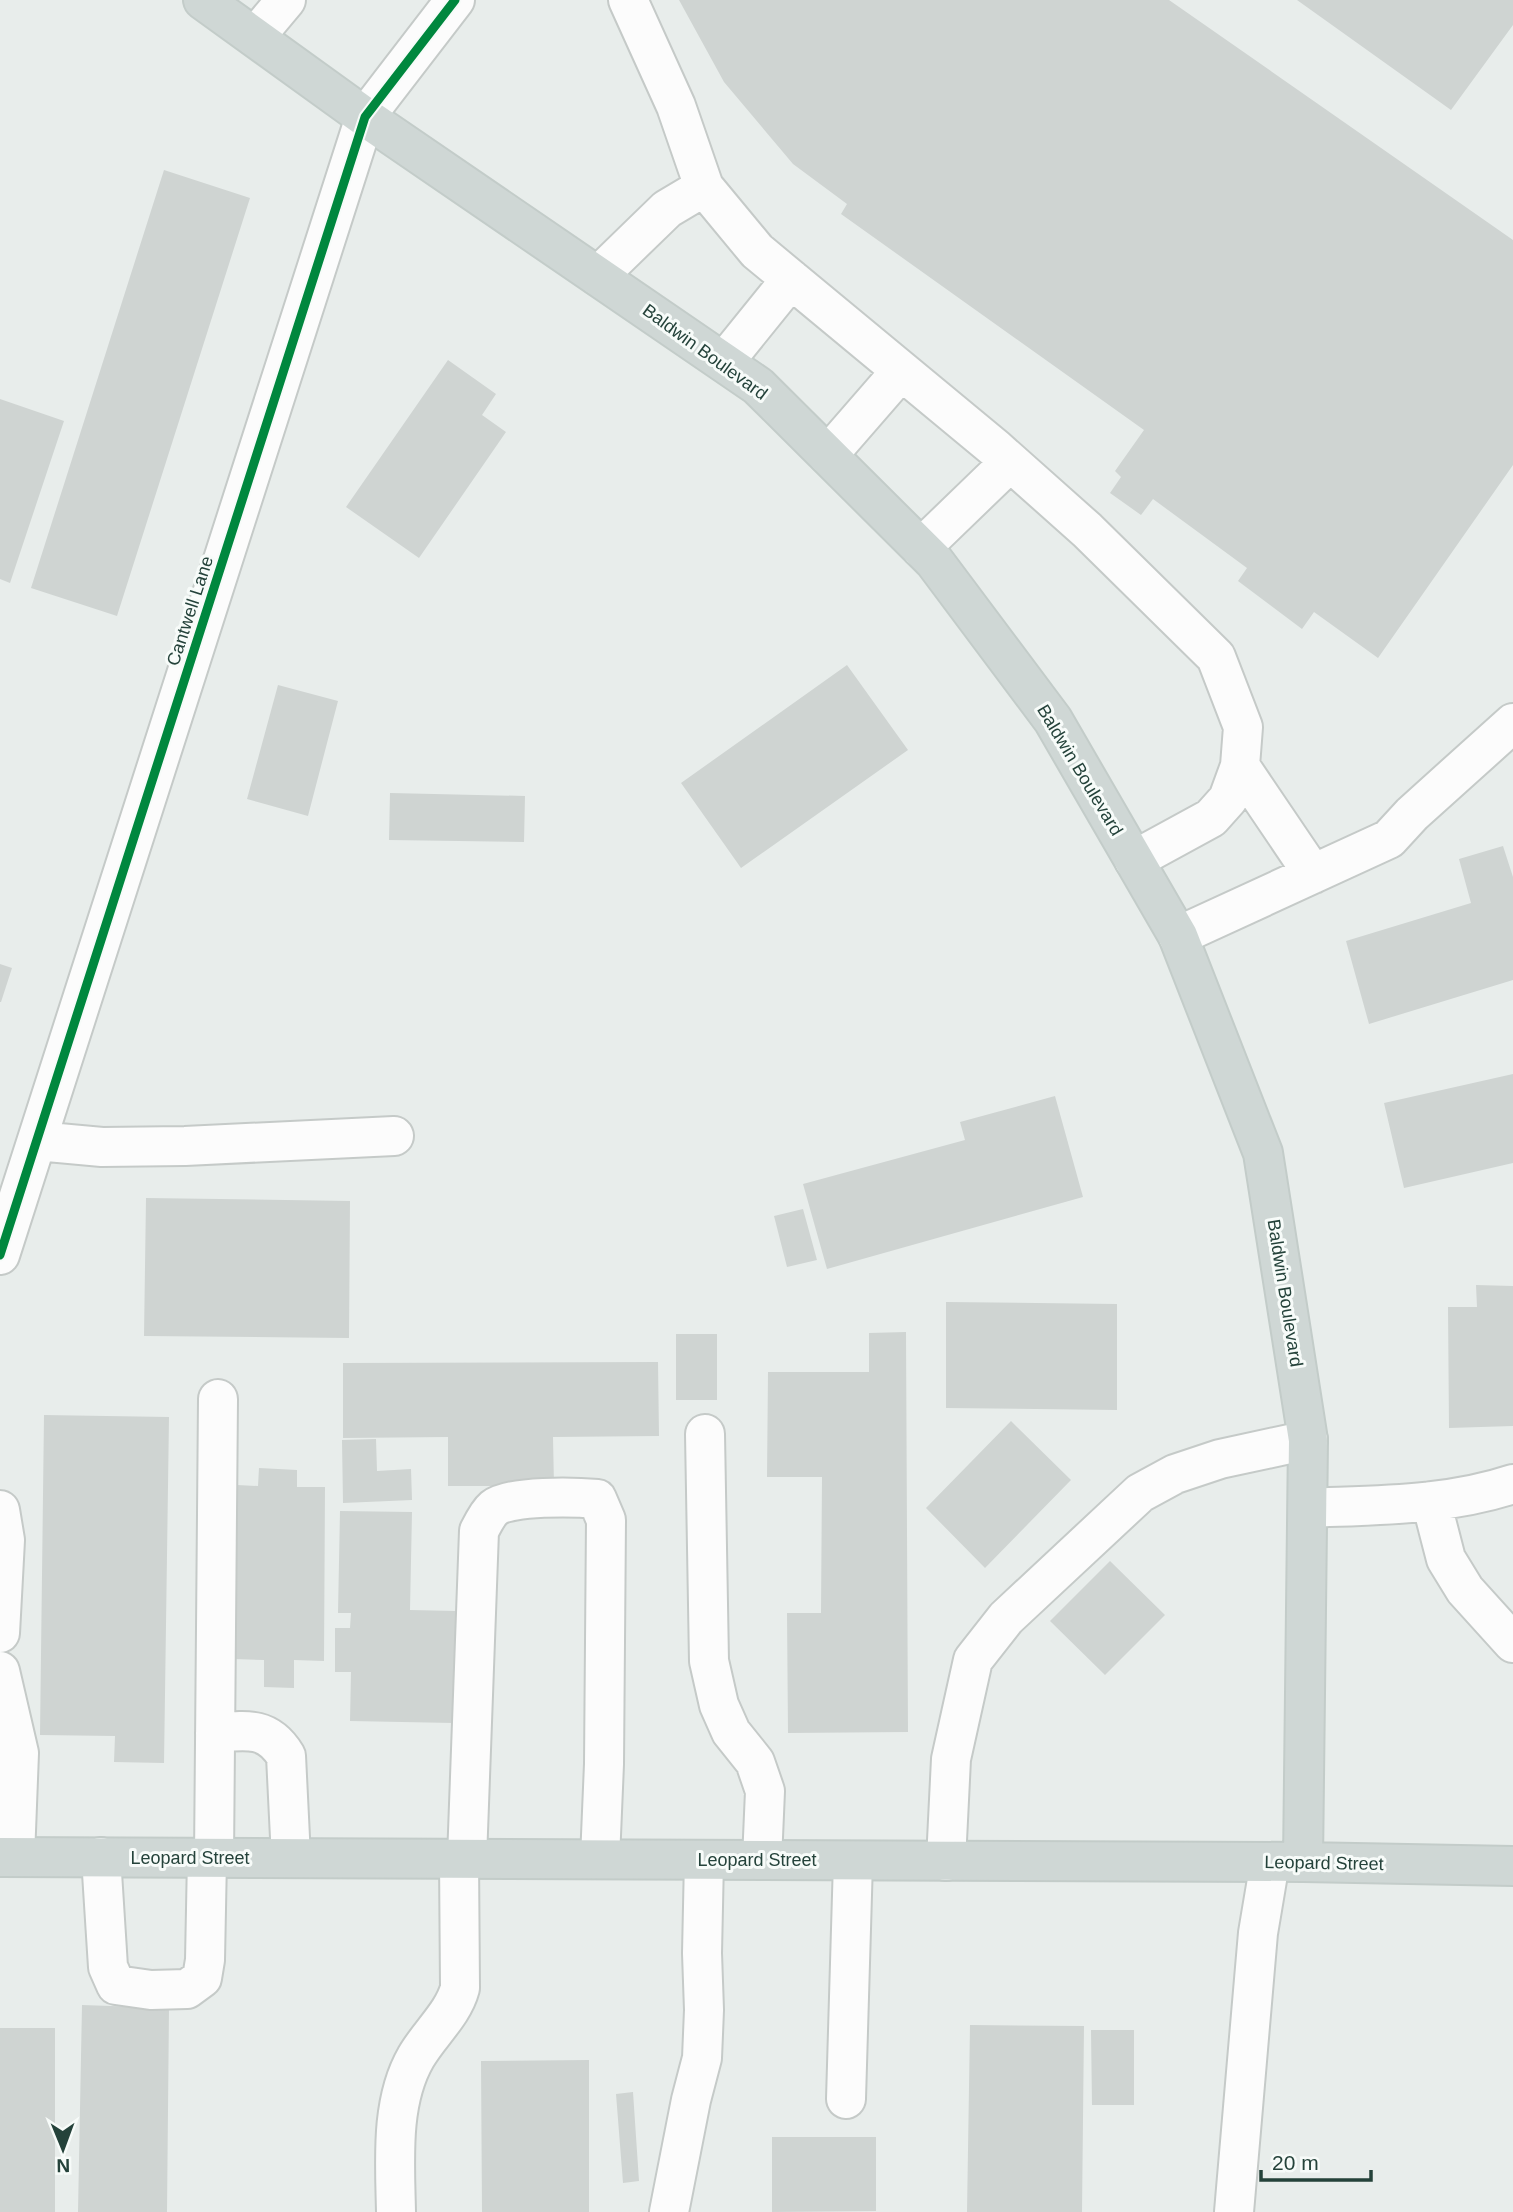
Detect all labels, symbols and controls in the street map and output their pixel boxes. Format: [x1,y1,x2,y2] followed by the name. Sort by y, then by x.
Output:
[639,300,771,404] street label: Baldwin Boulevard
[163,554,217,668] street label: Cantwell Lane
[1033,701,1127,839] street label: Baldwin Boulevard
[1263,1218,1307,1368] street label: Baldwin Boulevard
[130,1848,250,1868] street label: Leopard Street
[697,1850,817,1870] street label: Leopard Street
[1264,1852,1384,1874] street label: Leopard Street
[28,2114,98,2184] north arrow
[1261,2138,1371,2182] scale bar
[1272,2151,1319,2174] text: 20 m
[56,2155,70,2176] text: N

